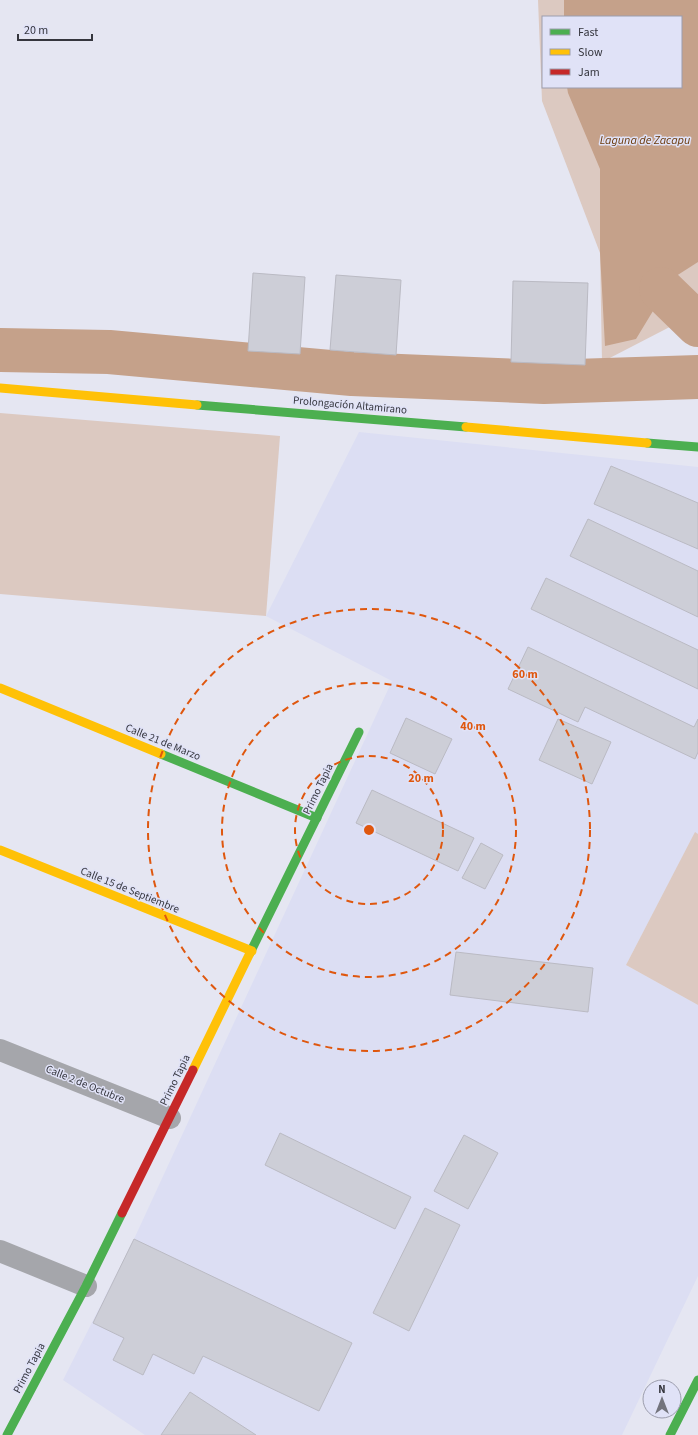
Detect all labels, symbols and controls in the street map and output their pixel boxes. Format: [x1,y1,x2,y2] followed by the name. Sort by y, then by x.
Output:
[18,16,92,42] scale bar
[542,16,682,88] legend
[24,22,48,39] text: 20 m
[578,24,598,41] text: Fast
[578,44,603,61] text: Slow
[578,64,600,81] text: Jam
[600,132,690,149] water label: Laguna de Zacapu
[292,393,408,417] street label: Prolongación Altamirano
[512,666,538,683] text: 60 m
[460,718,486,735] text: 40 m
[123,720,203,764] street label: Calle 21 de Marzo
[299,761,337,817] street label: Primo Tapia
[408,770,434,787] text: 20 m
[362,823,376,837] centre of rings
[78,863,182,917] street label: Calle 15 de Septiembre
[156,1052,194,1108] street label: Primo Tapia
[43,1061,127,1107] street label: Calle 2 de Octubre
[9,1340,49,1396] street label: Primo Tapia
[642,1379,682,1419] north arrow
[658,1382,666,1397] text: N

